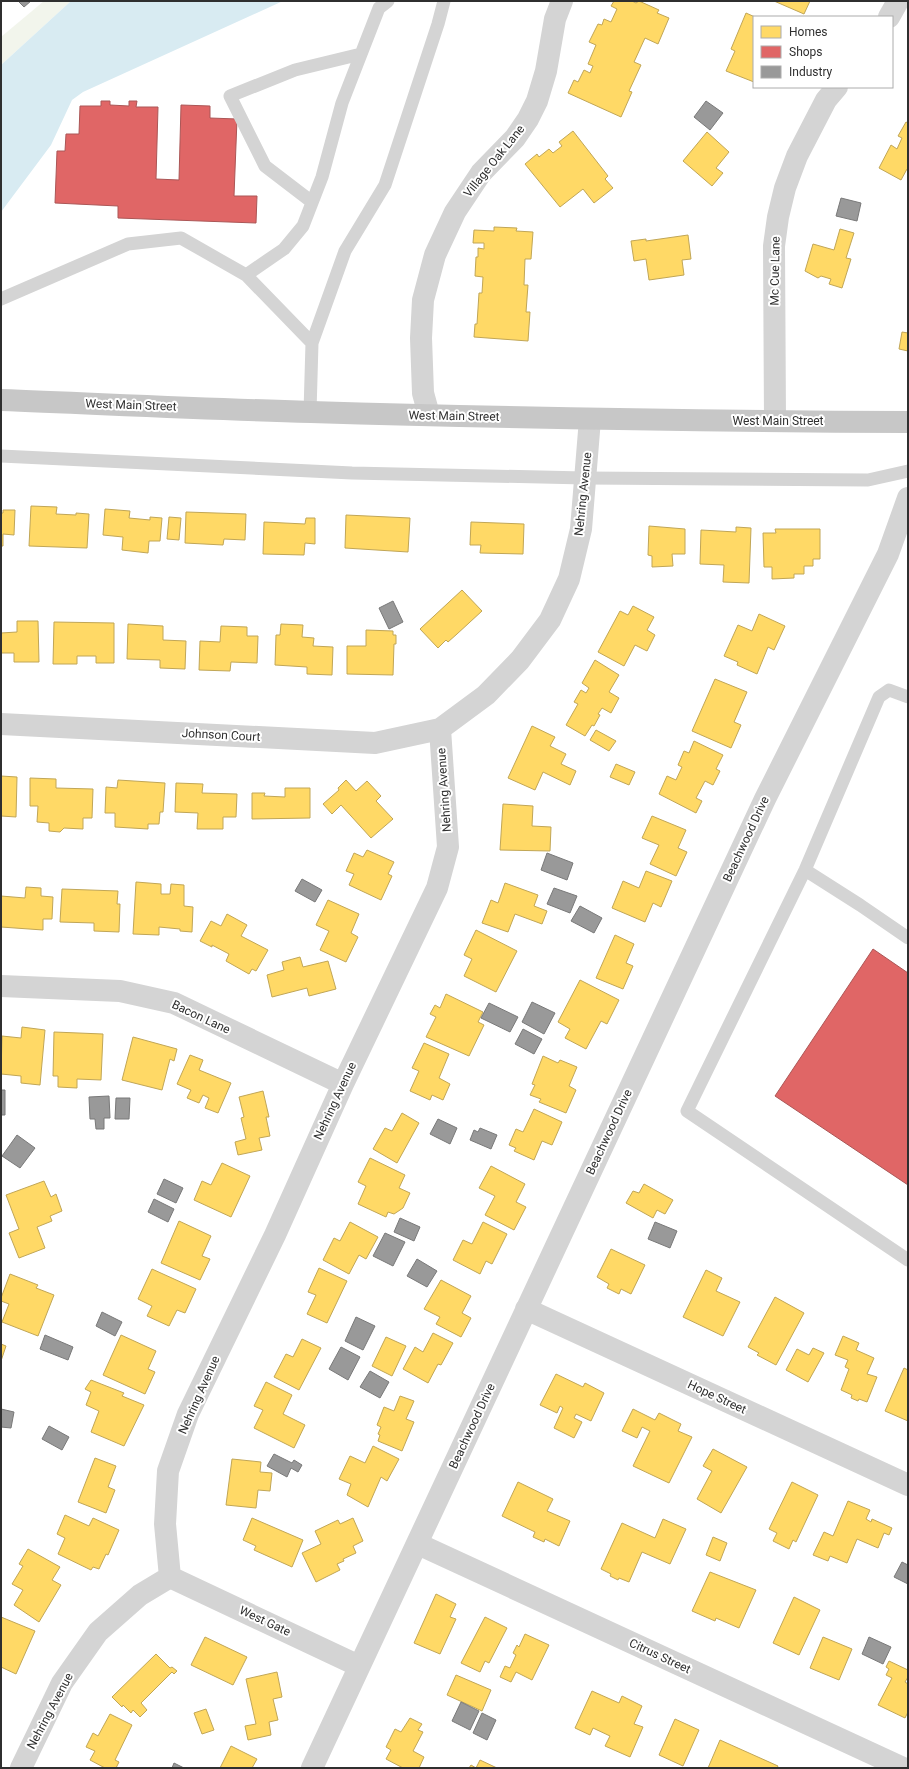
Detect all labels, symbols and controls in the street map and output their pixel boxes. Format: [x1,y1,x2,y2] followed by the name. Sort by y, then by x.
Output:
[753,16,893,88] legend
[789,25,827,39] text: Homes
[789,45,823,59] text: Shops
[789,65,833,79] text: Industry
[461,122,527,200] street label: Village Oak Lane
[767,236,783,306] street label: Mc Cue Lane
[85,396,177,414] street label: West Main Street
[408,408,500,424] street label: West Main Street
[732,414,824,428] street label: West Main Street
[572,451,594,537] street label: Nehring Avenue
[181,726,261,744] street label: Johnson Court
[434,748,454,832] street label: Nehring Avenue
[720,794,772,884] street label: Beachwood Drive
[170,997,232,1037] street label: Bacon Lane
[311,1060,359,1142] street label: Nehring Avenue
[583,1087,635,1177] street label: Beachwood Drive
[175,1354,223,1436] street label: Nehring Avenue
[685,1377,749,1417] street label: Hope Street
[446,1381,498,1471] street label: Beachwood Drive
[237,1603,293,1639] street label: West Gate
[627,1636,693,1676] street label: Citrus Street
[24,1671,76,1751] street label: Nehring Avenue

